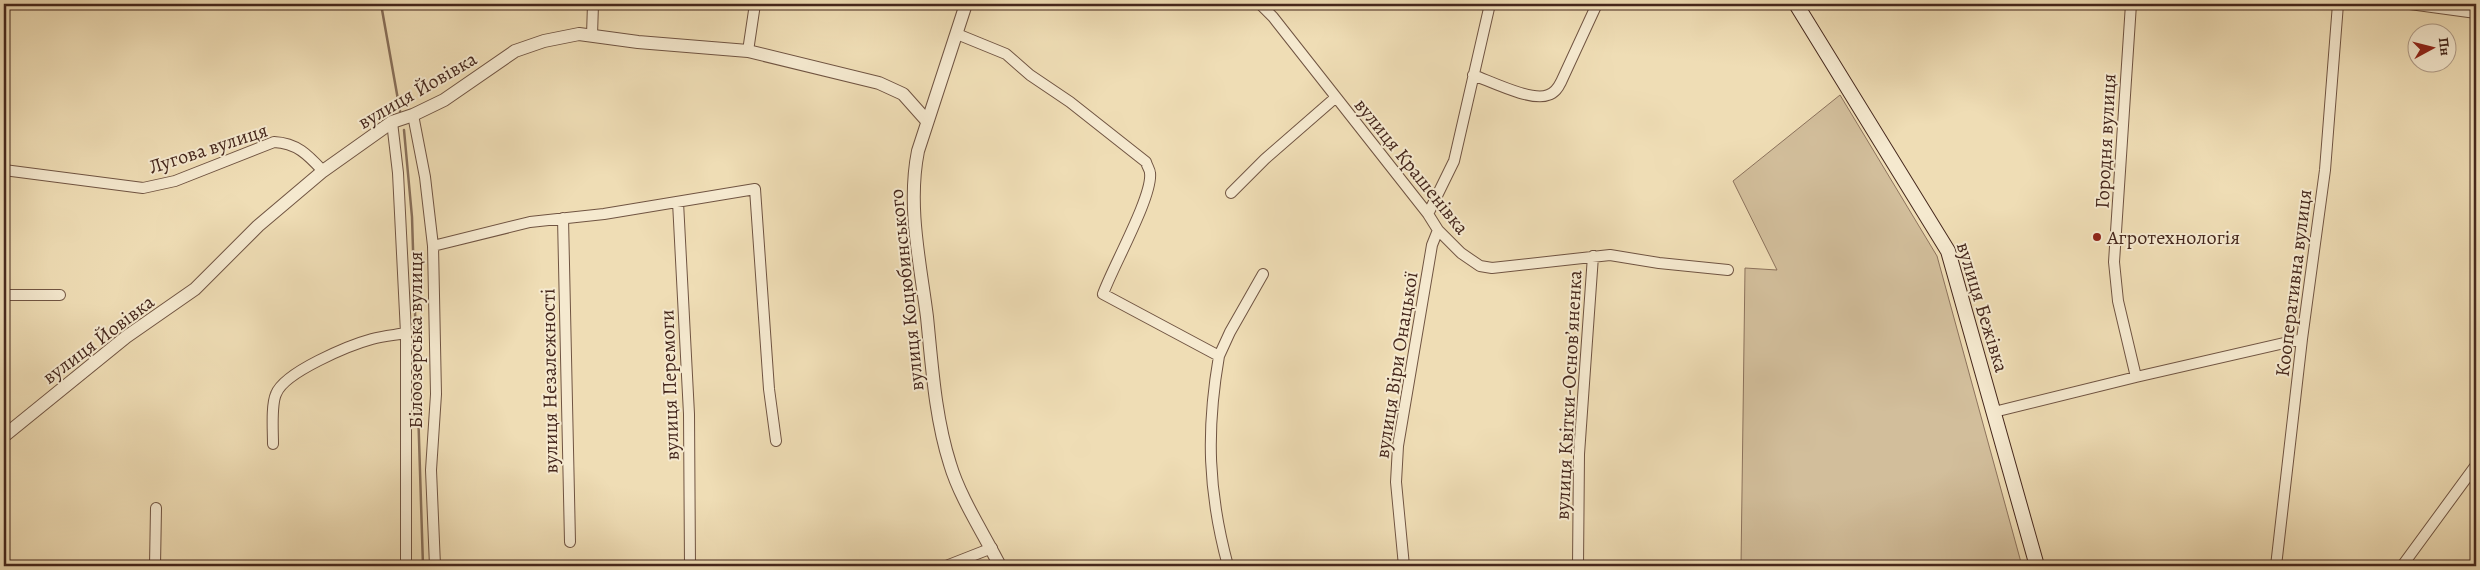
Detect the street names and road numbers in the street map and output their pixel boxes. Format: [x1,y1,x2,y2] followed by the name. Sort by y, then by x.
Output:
[353,45,483,136] street label: вулиця Йовівка
[2088,73,2123,209] street label: Городня вулиця
[1348,92,1476,241] street label: вулиця Крашенівка
[145,117,271,180] street label: Лугова вулиця
[882,188,931,392] street label: вулиця Коцюбинського
[2269,188,2318,378] street label: Кооперативна вулиця
[1950,239,2015,376] street label: вулиця Бежівка
[402,251,429,429] street label: Білоозерська вулиця
[1368,269,1425,460] street label: вулиця Віри Онацької
[1548,269,1589,521] street label: вулиця Квітки-Основʼяненка
[37,288,160,390] street label: вулиця Йовівка
[534,288,565,474] street label: вулиця Незалежності
[653,309,686,461] street label: вулиця Перемоги

